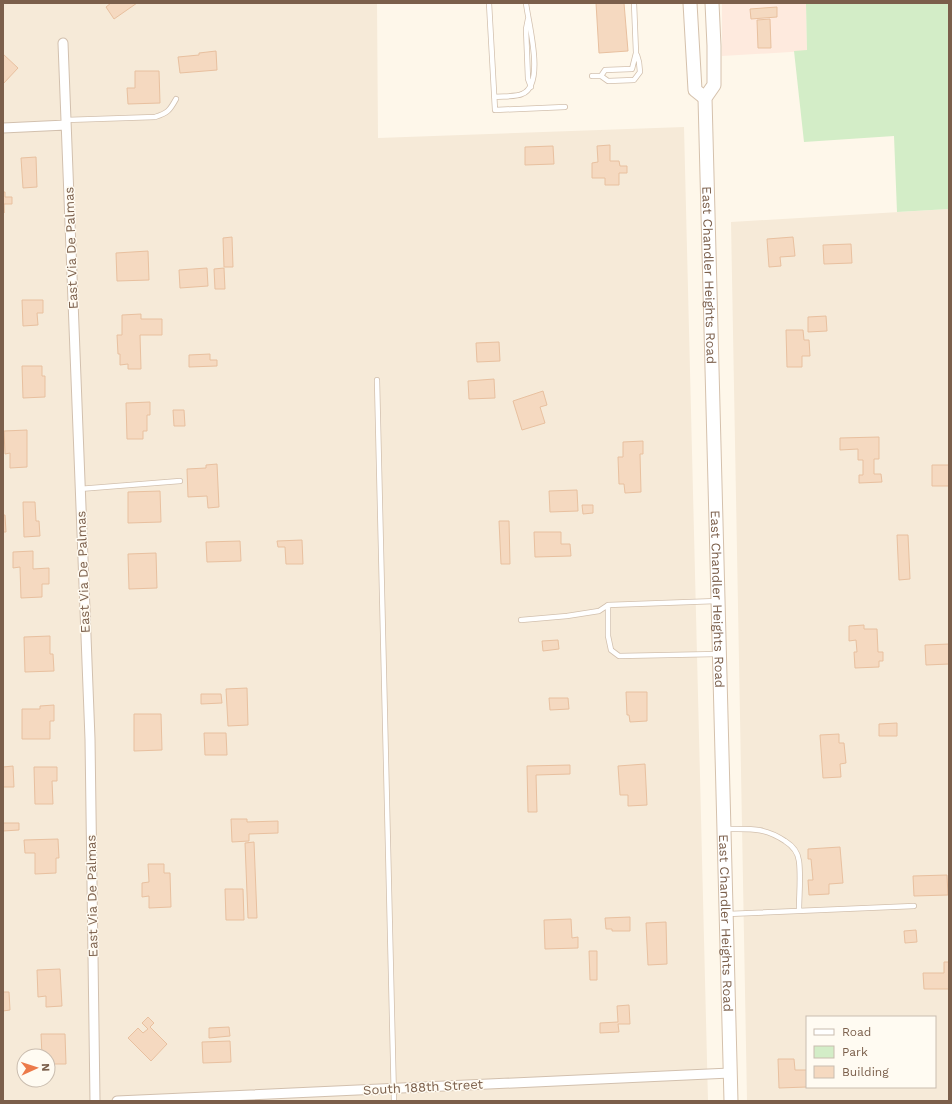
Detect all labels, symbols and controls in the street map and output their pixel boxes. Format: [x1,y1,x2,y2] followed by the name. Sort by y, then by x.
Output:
[61,186,81,309] street label: East Via De Palmas
[700,186,719,364] street label: East Chandler Heights Road
[73,510,93,633] street label: East Via De Palmas
[708,510,728,688] street label: East Chandler Heights Road
[83,834,101,957] street label: East Via De Palmas
[717,834,736,1012] street label: East Chandler Heights Road
[806,1016,936,1088] legend
[842,1025,871,1039] text: Road
[842,1045,868,1059] text: Park
[16,1048,56,1088] north arrow
[39,1063,52,1072] text: N
[842,1065,889,1079] text: Building
[363,1076,484,1098] street label: South 188th Street

